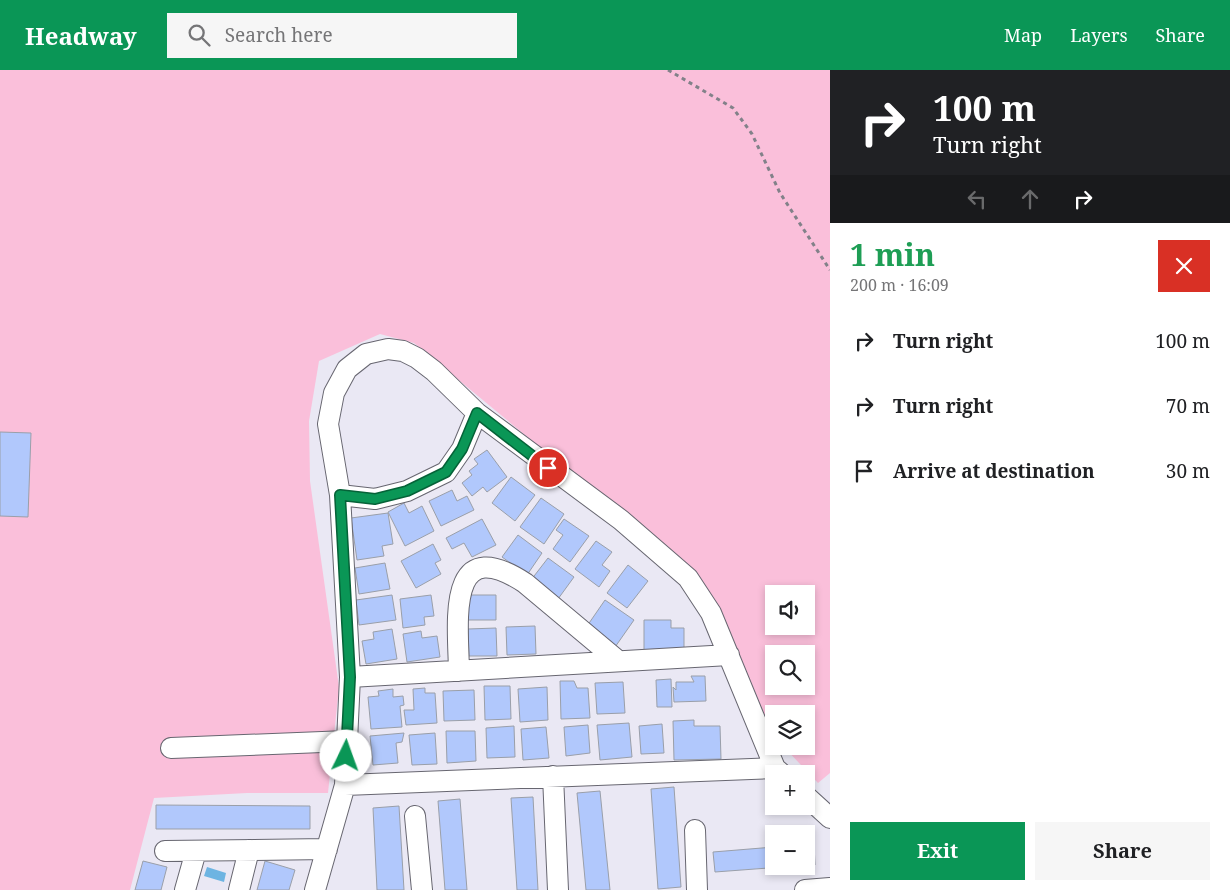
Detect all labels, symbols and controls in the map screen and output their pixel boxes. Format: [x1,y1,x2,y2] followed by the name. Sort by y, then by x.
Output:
[167,13,517,58] search box
[25,19,137,52] text: Headway
[185,21,213,49] icon: search
[225,22,333,48] text: Search here
[1004,23,1042,47] text: Map
[1070,23,1128,47] text: Layers
[1156,23,1205,47] text: Share
[933,84,1036,131] text: 100 m
[850,90,915,155] icon: right
[933,129,1042,159] text: Turn right
[963,185,991,213] icon: left
[1016,185,1044,213] icon: ahead
[1069,185,1097,213] icon: right
[850,234,935,275] text: 1 min
[1158,240,1210,292] button: close
[850,274,949,296] text: 200 m · 16:09
[850,327,878,355] icon: right
[893,328,993,354] text: Turn right
[1155,328,1210,354] text: 100 m
[850,392,878,420] icon: right
[893,393,993,419] text: Turn right
[1166,393,1210,419] text: 70 m
[527,447,569,489] pin
[534,454,562,482] icon: arrive
[850,457,878,485] icon: arrive
[893,458,1095,484] text: Arrive at destination
[1166,458,1210,484] text: 30 m
[765,585,815,875] map controls
[765,585,815,635] button: sound
[765,645,815,695] button: search
[765,705,815,755] button: layers
[319,729,371,781] position arrow
[765,765,815,815] button: +
[850,822,1025,880] button: Exit
[1035,822,1210,880] button: Share
[765,825,815,875] button: −

